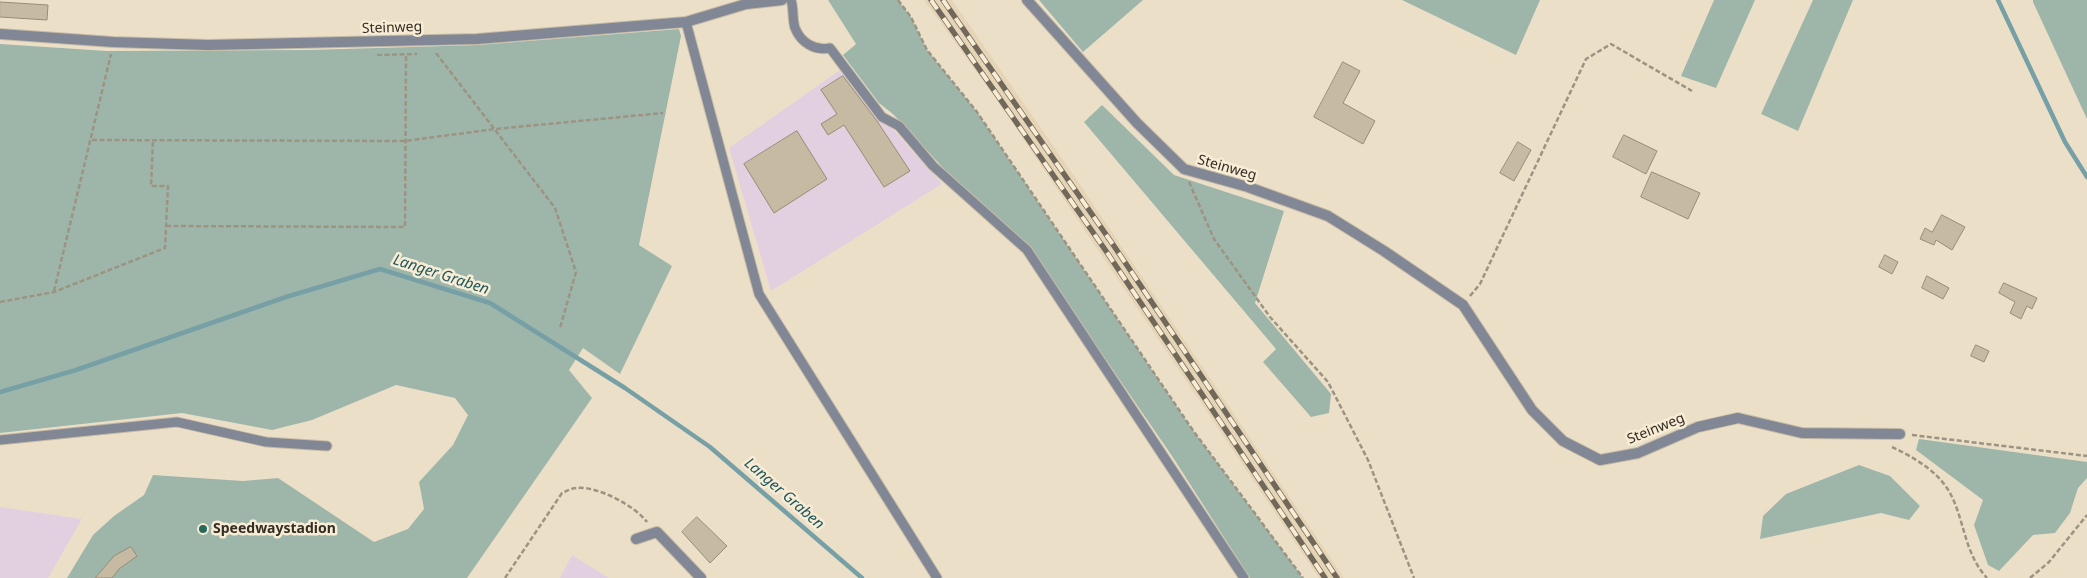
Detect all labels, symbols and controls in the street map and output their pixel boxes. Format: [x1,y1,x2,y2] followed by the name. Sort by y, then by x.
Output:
[362,19,422,37] street label: Steinweg
[1196,152,1258,184] street label: Steinweg
[391,251,491,299] water label: Langer Graben
[1625,410,1687,448] street label: Steinweg
[740,455,828,533] water label: Langer Graben
[213,521,336,537] place label: Speedwaystadion
[197,523,209,535] marker: Speedwaystadion

